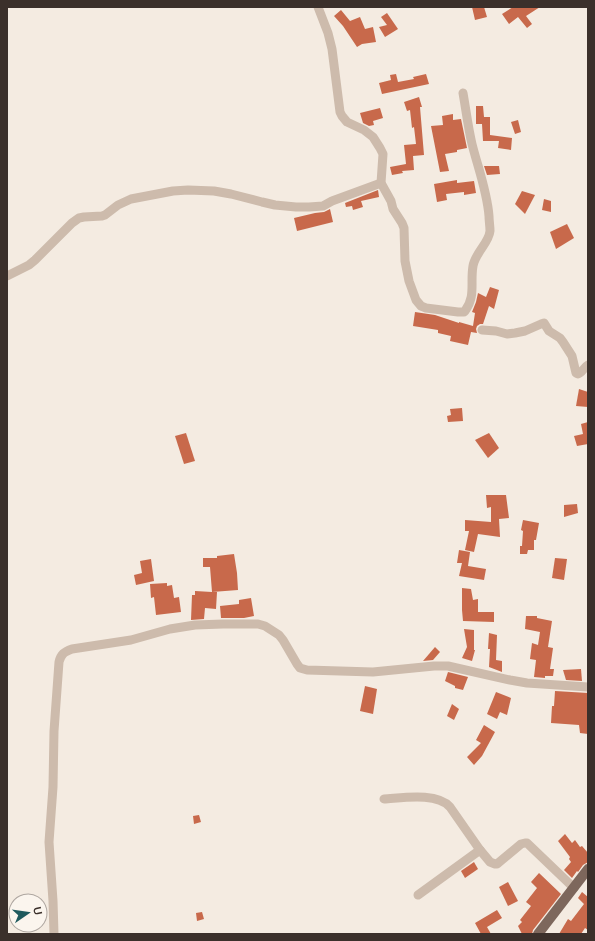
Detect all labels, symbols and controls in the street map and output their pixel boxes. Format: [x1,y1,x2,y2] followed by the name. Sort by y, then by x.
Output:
[8,893,48,933] north arrow
[29,905,45,917] text: U

